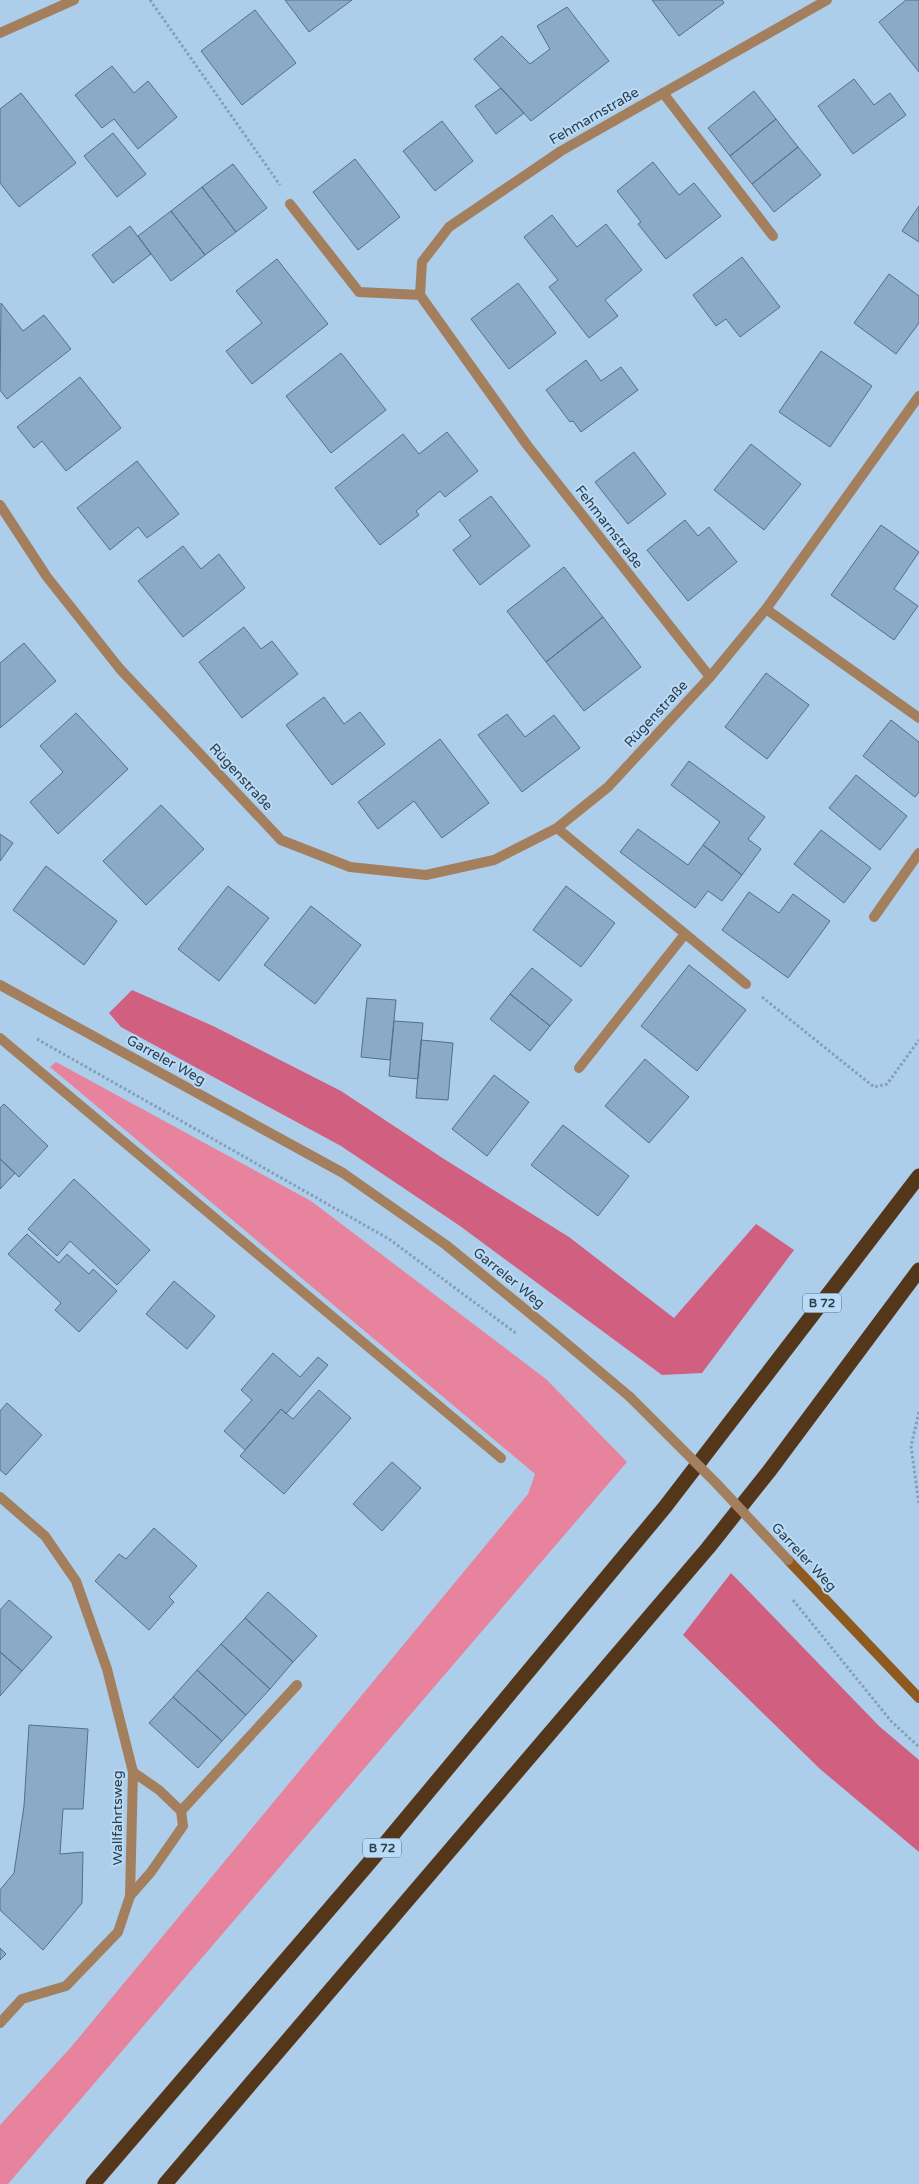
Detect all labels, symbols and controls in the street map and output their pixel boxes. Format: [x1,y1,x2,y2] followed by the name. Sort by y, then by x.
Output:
[546,83,642,149] street label: Fehmarnstraße
[571,482,647,572] street label: Fehmarnstraße
[621,677,691,751] street label: Rügenstraße
[206,740,276,814] street label: Rügenstraße
[124,1031,208,1089] street label: Garreler Weg
[470,1244,548,1312] street label: Garreler Weg
[803,1294,841,1312] road number: B 72
[768,1519,840,1595] street label: Garreler Weg
[109,1770,126,1866] street label: Wallfahrtsweg
[363,1839,401,1858] road number: B 72

